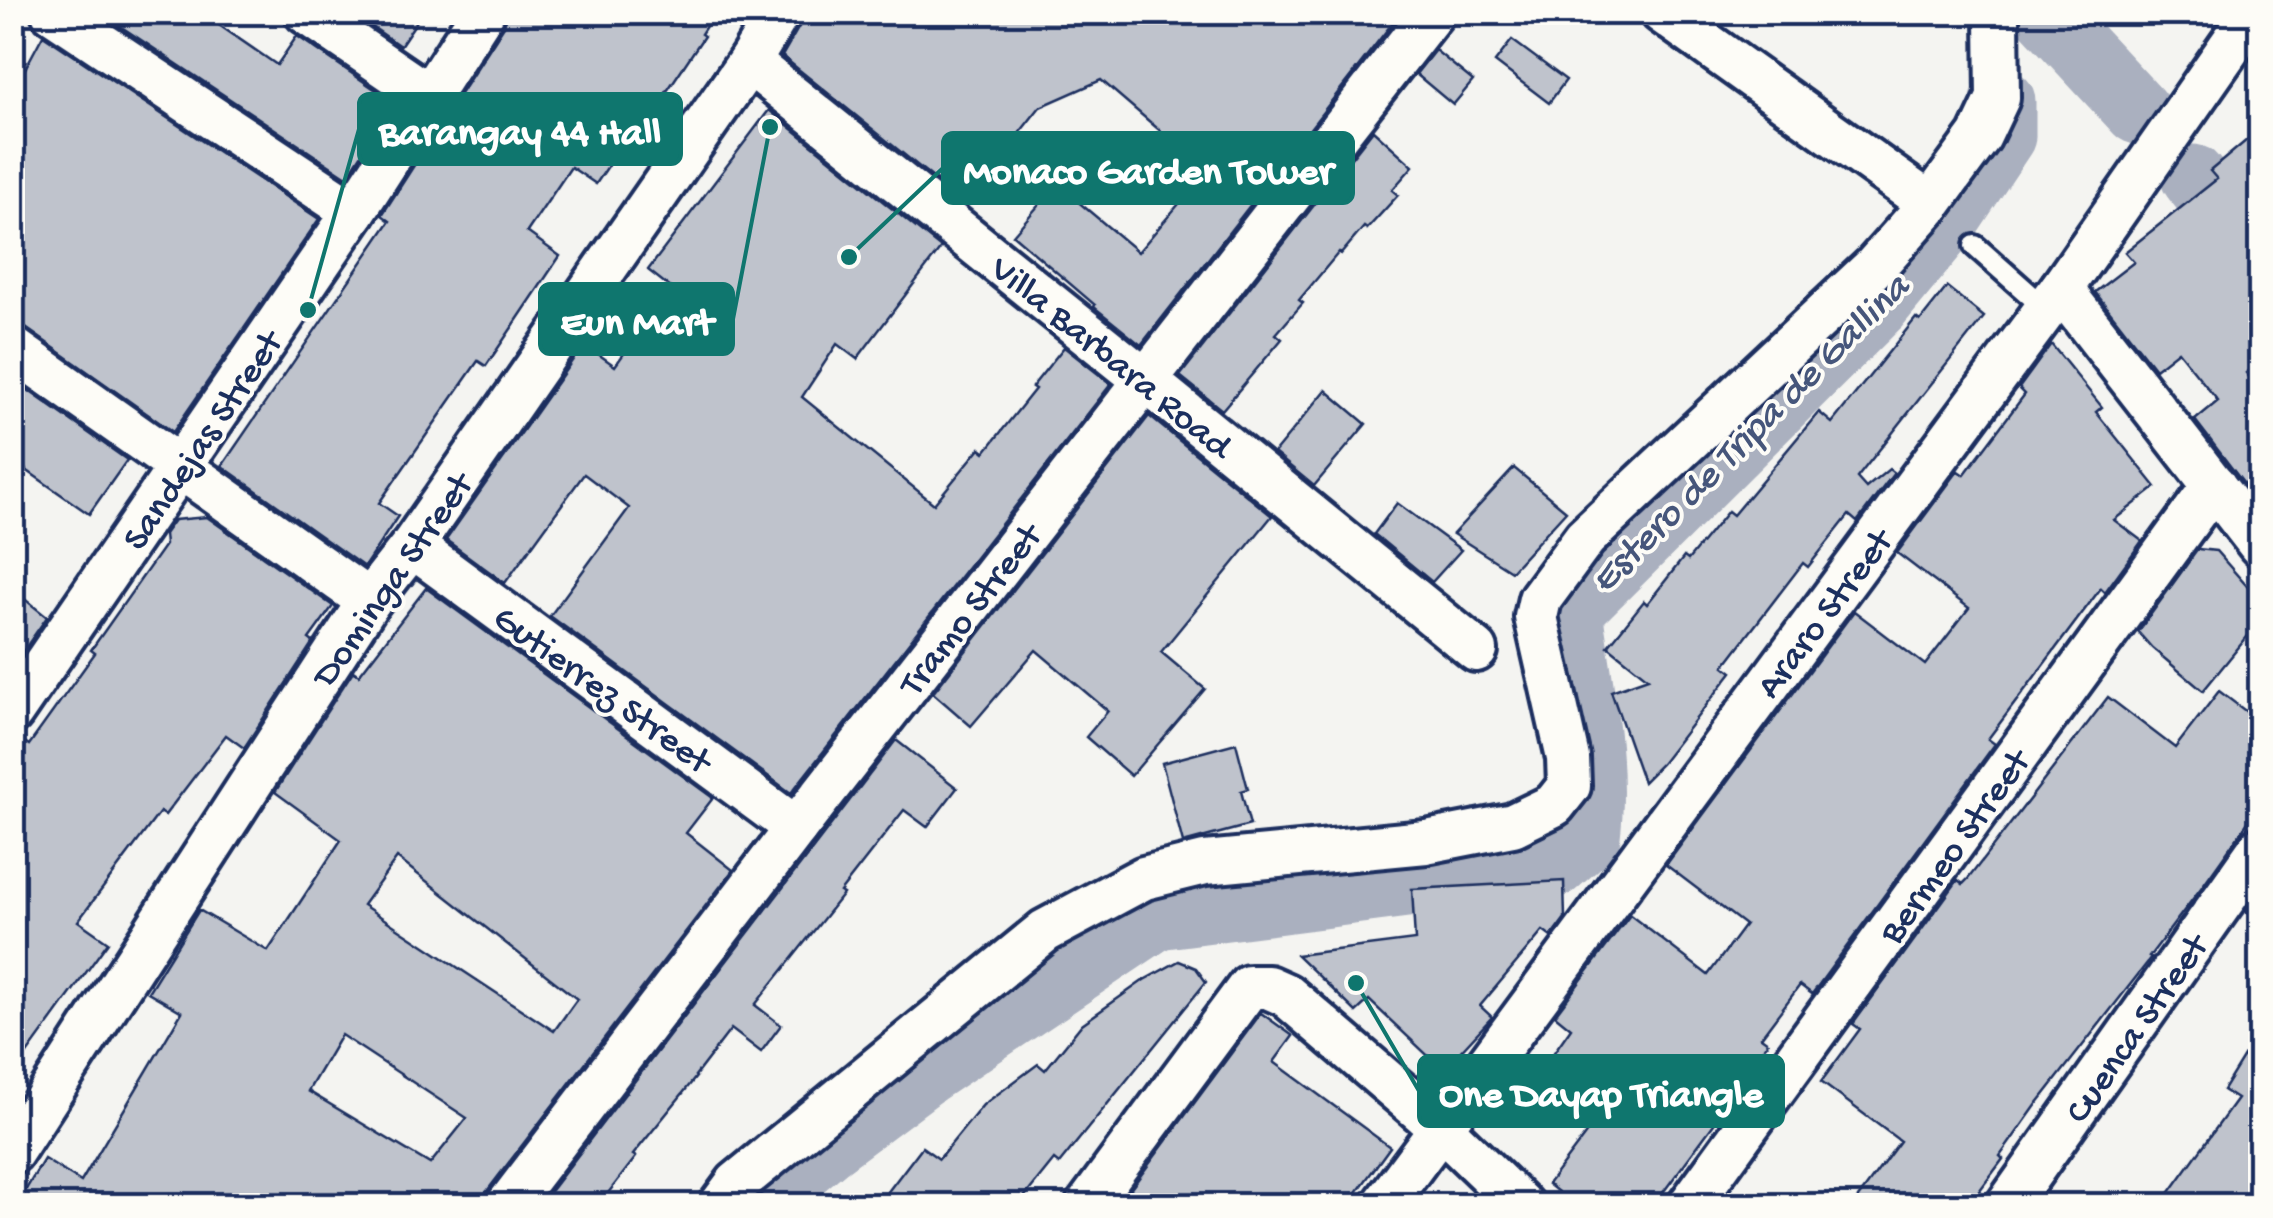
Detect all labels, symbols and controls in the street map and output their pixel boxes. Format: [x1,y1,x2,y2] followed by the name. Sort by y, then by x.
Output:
[359,94,681,164] callout: Barangay 44 Hall
[377,112,661,159] text: Barangay 44 Hall
[943,133,1353,203] callout: Monaco Garden Tower
[963,151,1337,198] text: Monaco Garden Tower
[979,248,1241,472] street label: Villa Barbara Road
[1582,264,1923,605] water label: Estero de Tripa de Gallina
[540,284,733,354] callout: Eun Mart
[561,302,717,349] text: Eun Mart
[115,321,296,560] street label: Sandejas Street
[303,463,487,699] street label: Dominga Street
[891,514,1056,708] street label: Tramo Street
[1749,520,1907,709] street label: Araro Street
[483,598,721,788] street label: Gutierrez Street
[1871,740,2044,955] street label: Bermeo Street
[2058,925,2222,1133] street label: Cuenca Street
[1419,1056,1783,1126] callout: One Dayap Triangle
[1439,1074,1764,1121] text: One Dayap Triangle

